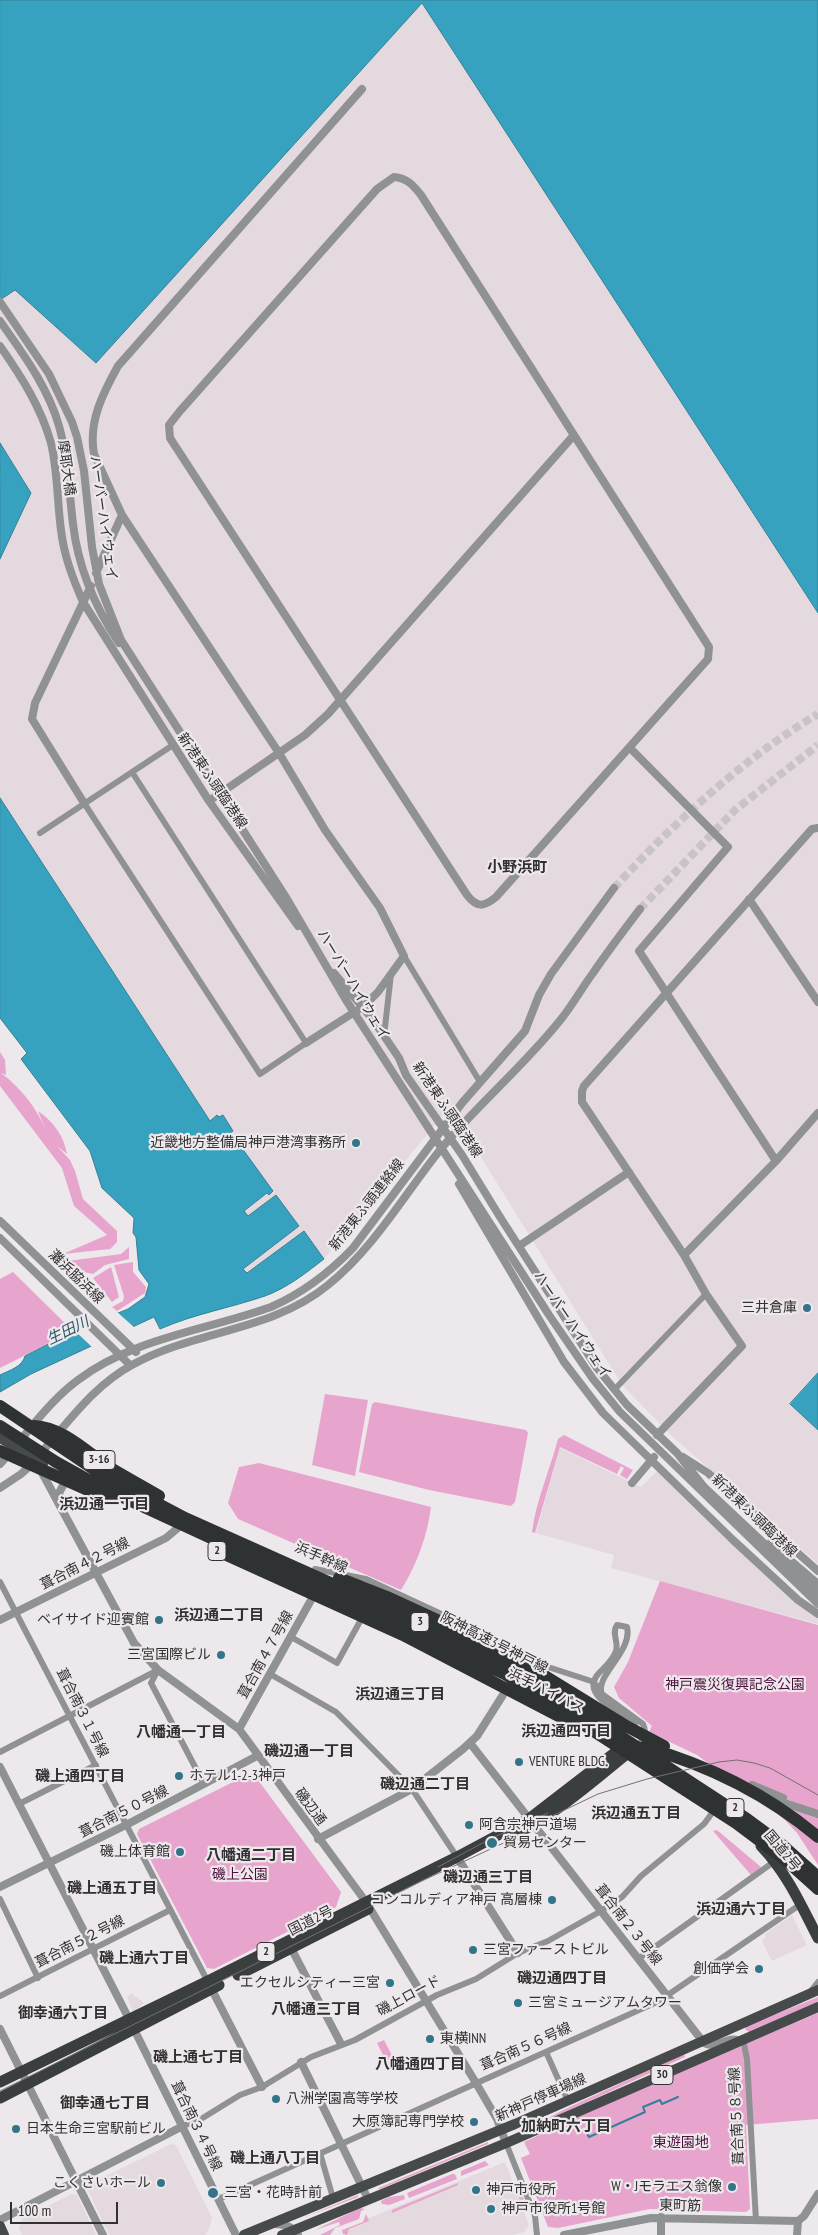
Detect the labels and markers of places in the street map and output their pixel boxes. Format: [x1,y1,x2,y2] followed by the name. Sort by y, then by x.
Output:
[150,1135,346,1151] place label: 近畿地方整備局神戸港湾事務所
[350,1137,362,1149] marker: 近畿地方整備局神戸港湾事務所
[741,1300,797,1316] place label: 三井倉庫
[801,1302,813,1314] marker: 三井倉庫
[37,1612,149,1628] place label: ベイサイド迎賓館
[153,1614,165,1626] marker: ベイサイド迎賓館
[127,1647,211,1663] place label: 三宮国際ビル
[215,1649,227,1661] marker: 三宮国際ビル
[529,1754,607,1770] place label: VENTURE BLDG.
[513,1756,525,1768] marker: VENTURE BLDG.
[189,1768,286,1784] place label: ホテル1-2-3神戸
[173,1770,185,1782] marker: ホテル1-2-3神戸
[479,1817,577,1833] place label: 阿含宗神戸道場
[463,1819,475,1831] marker: 阿含宗神戸道場
[503,1835,587,1851] place label: 貿易センター
[485,1836,499,1850] marker: 貿易センター
[100,1844,170,1860] place label: 磯上体育館
[174,1846,186,1858] marker: 磯上体育館
[371,1892,542,1908] place label: コンコルディア神戸 高層棟
[546,1894,558,1906] marker: コンコルディア神戸 高層棟
[483,1942,609,1958] place label: 三宮ファーストビル
[467,1944,479,1956] marker: 三宮ファーストビル
[693,1961,749,1977] place label: 創価学会
[753,1963,765,1975] marker: 創価学会
[240,1975,380,1991] place label: エクセルシティー三宮
[384,1977,396,1989] marker: エクセルシティー三宮
[528,1995,682,2011] place label: 三宮ミュージアムタワー
[512,1997,524,2009] marker: 三宮ミュージアムタワー
[440,2031,486,2047] place label: 東横INN
[424,2033,436,2045] marker: 東横INN
[286,2091,398,2107] place label: 八洲学園高等学校
[270,2093,282,2105] marker: 八洲学園高等学校
[352,2114,464,2130] place label: 大原簿記専門学校
[468,2116,480,2128] marker: 大原簿記専門学校
[26,2121,166,2137] place label: 日本生命三宮駅前ビル
[10,2123,22,2135] marker: 日本生命三宮駅前ビル
[53,2175,151,2191] place label: こくさいホール
[155,2177,167,2189] marker: こくさいホール
[611,2179,722,2195] place label: W・Jモラエス翁像
[726,2181,738,2193] marker: W・Jモラエス翁像
[486,2182,556,2198] place label: 神戸市役所
[470,2184,482,2196] marker: 神戸市役所
[224,2185,322,2201] place label: 三宮・花時計前
[206,2186,220,2200] marker: 三宮・花時計前
[501,2201,605,2217] place label: 神戸市役所1号館
[485,2203,497,2215] marker: 神戸市役所1号館

